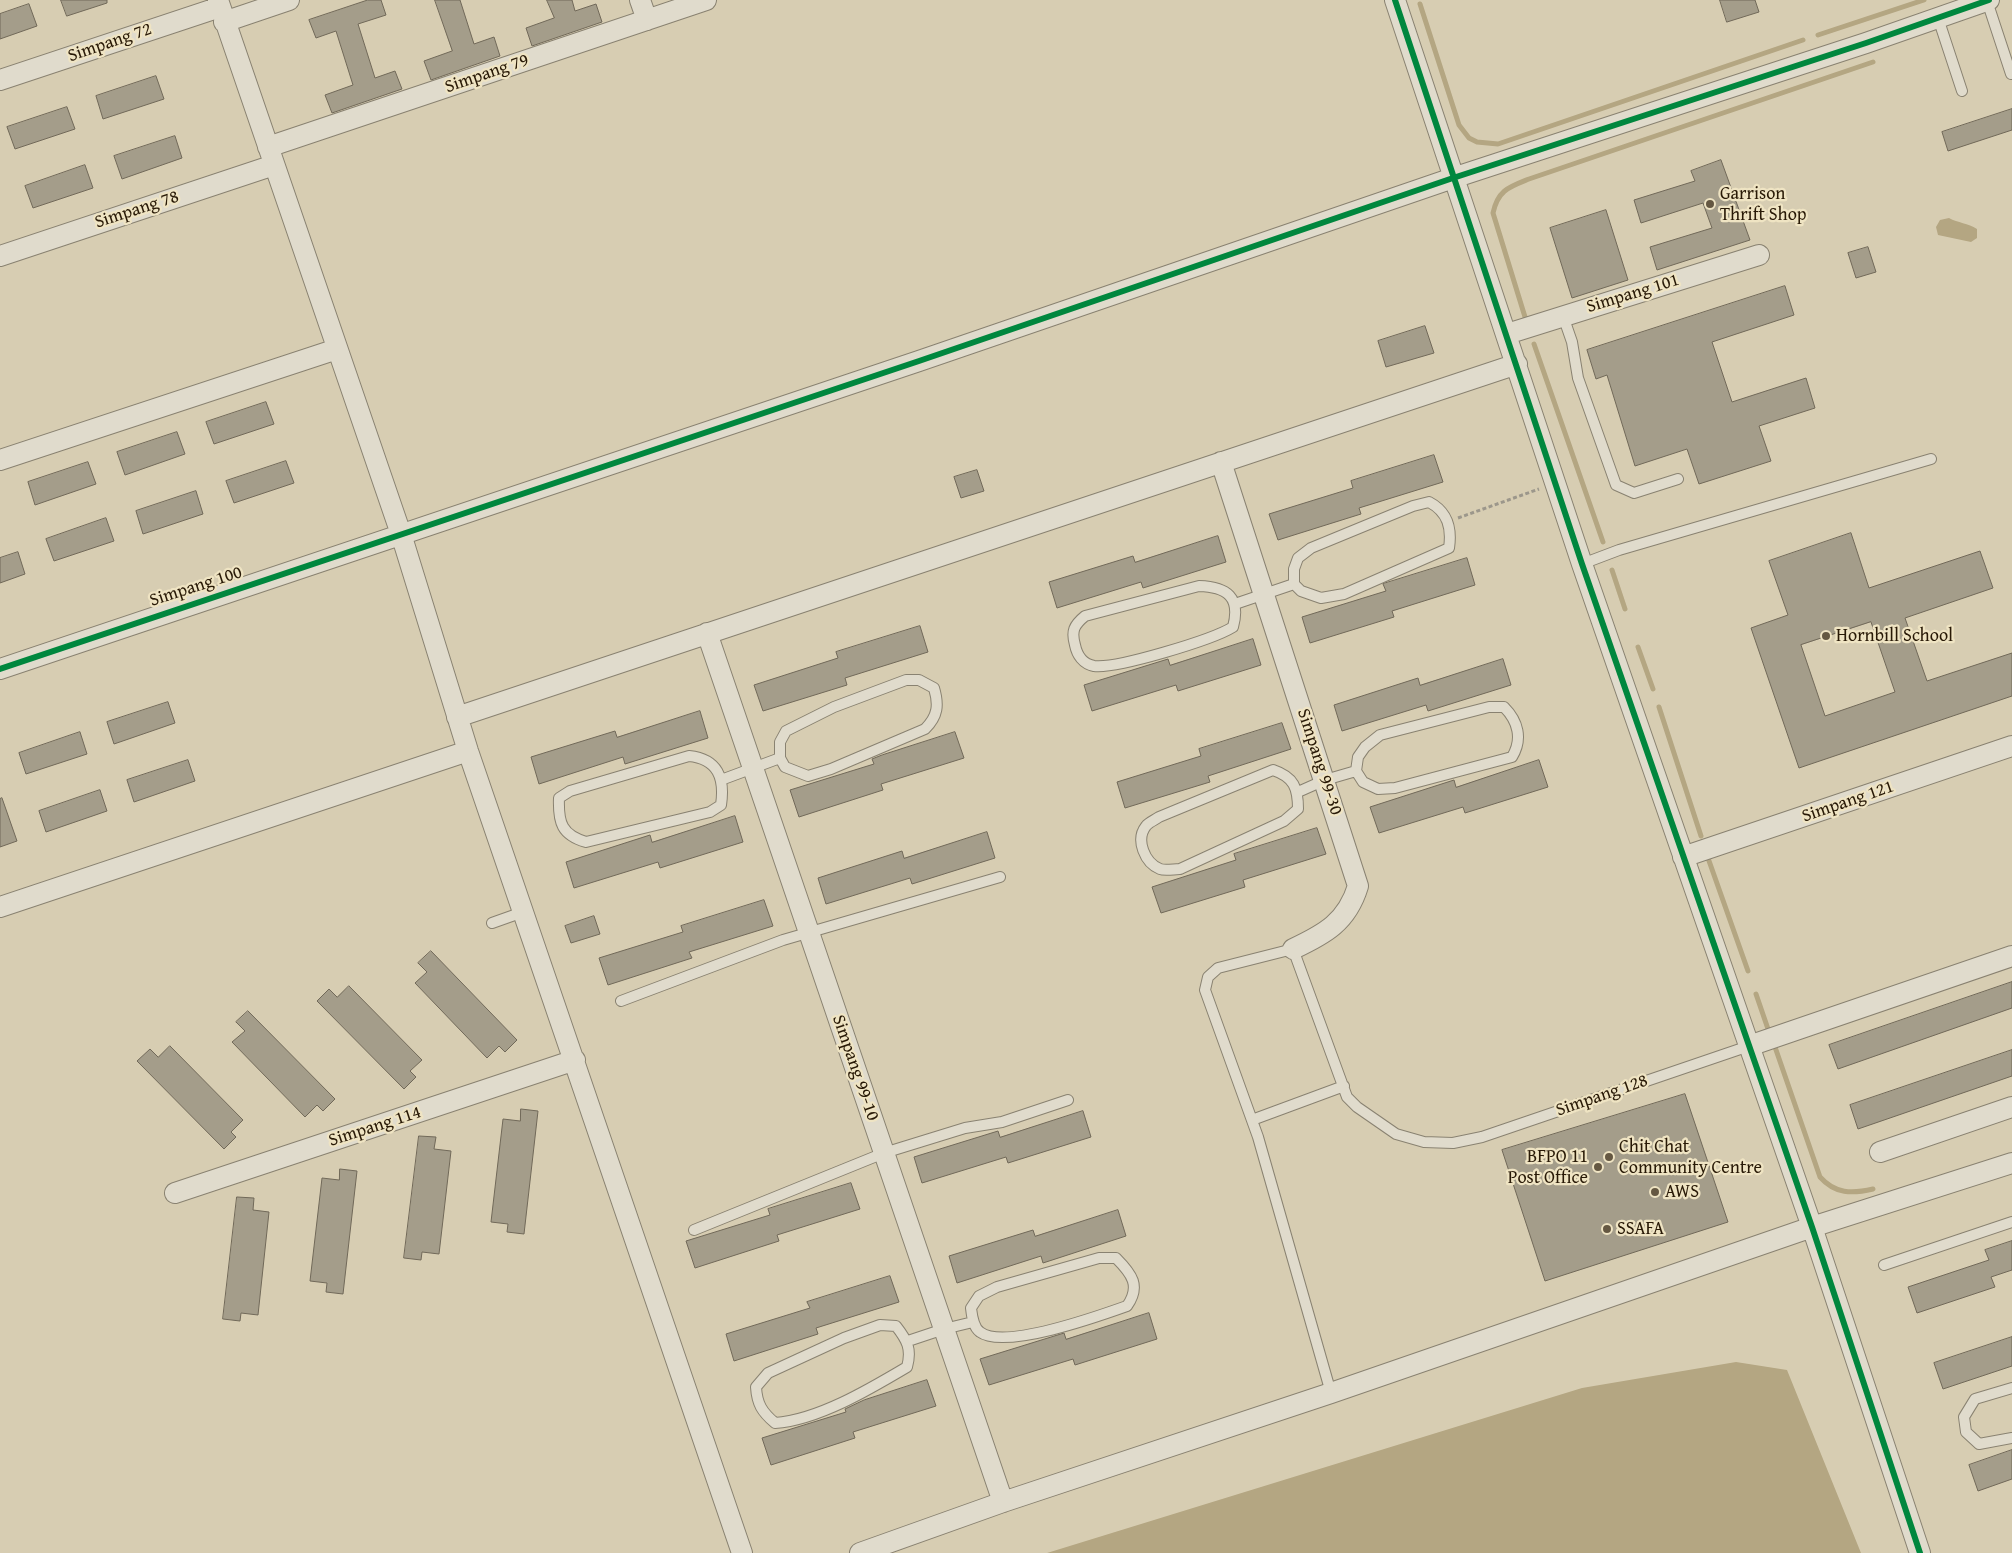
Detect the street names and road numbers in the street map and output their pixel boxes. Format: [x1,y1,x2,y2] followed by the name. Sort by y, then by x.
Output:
[65,19,155,67] street label: Simpang 72
[442,50,532,98] street label: Simpang 79
[92,186,182,234] street label: Simpang 78
[1584,270,1682,318] street label: Simpang 101
[147,562,245,612] street label: Simpang 100
[1292,706,1346,818] street label: Simpang 99-30
[1799,776,1897,828] street label: Simpang 121
[827,1012,883,1124] street label: Simpang 99-10
[1553,1070,1651,1122] street label: Simpang 128
[326,1102,424,1152] street label: Simpang 114

